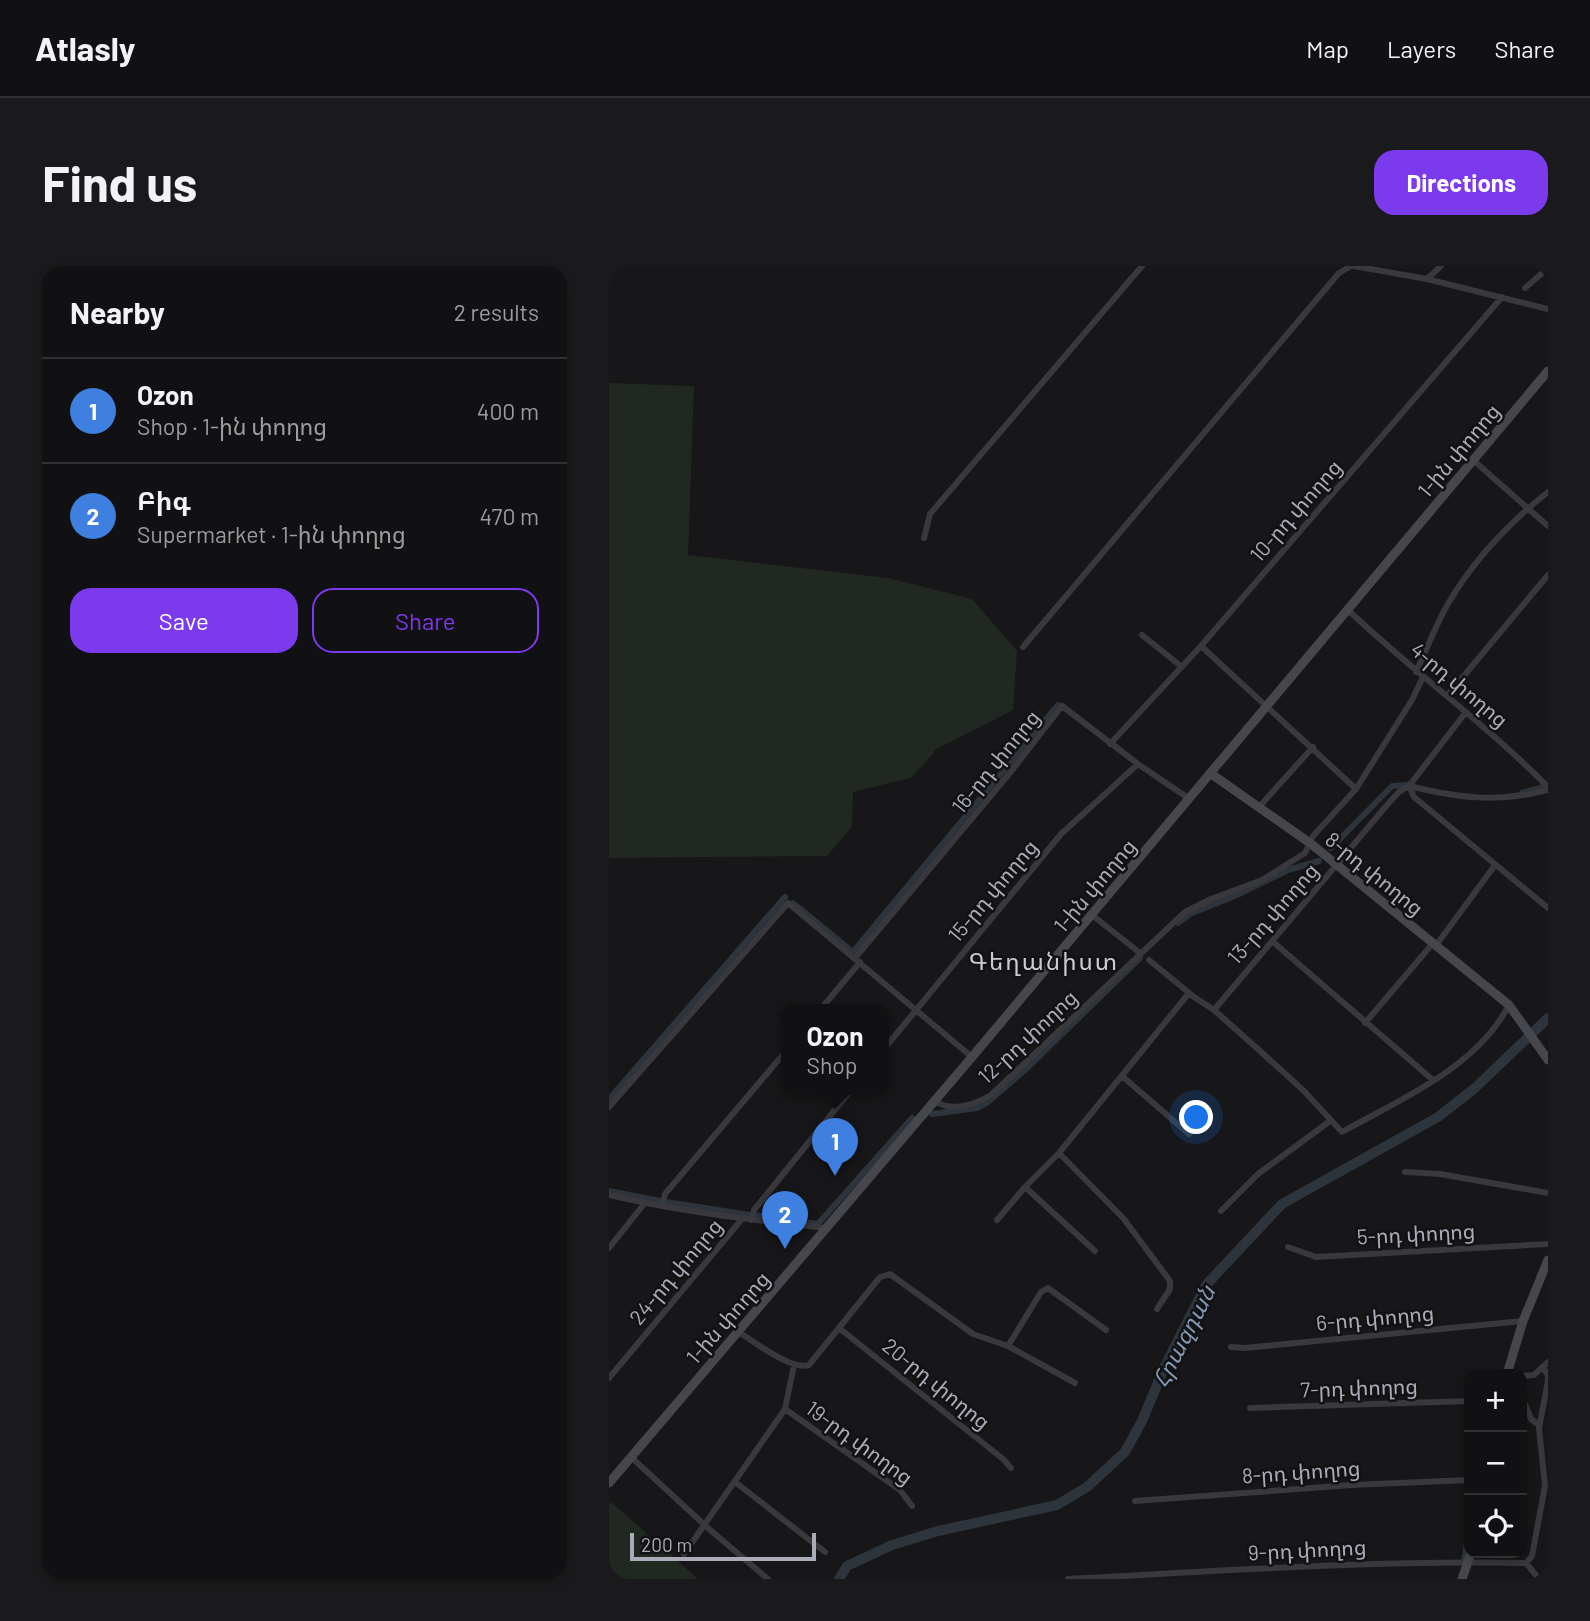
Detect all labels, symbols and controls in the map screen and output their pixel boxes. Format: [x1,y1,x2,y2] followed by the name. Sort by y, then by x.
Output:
[35,28,135,68] text: Atlasly
[1306,34,1349,63] text: Map
[1387,34,1456,63] text: Layers
[1494,34,1555,63] text: Share
[1374,150,1548,215] button: Directions
[42,153,197,212] text: Find us
[70,294,165,330] text: Nearby
[454,298,539,326] text: 2 results
[137,379,194,410] text: Ozon
[89,397,97,425] text: 1
[477,397,539,425] text: 400 m
[1412,398,1505,502] street label: 1-ին փողոց
[137,412,327,440] text: Shop · 1-ին փողոց
[1244,454,1347,567] street label: 10-րդ փողոց
[137,484,191,515] text: Բիգ
[87,502,99,530] text: 2
[480,502,539,530] text: 470 m
[137,520,406,548] text: Supermarket · 1-ին փողոց
[70,588,298,653] button: Save
[312,588,539,653] button: Share
[1406,636,1514,733] street label: 4-րդ փողոց
[946,704,1045,818] street label: 16-րդ փողոց
[1320,826,1429,921] street label: 8-րդ փողոց
[1048,833,1141,937] street label: 1-ին փողոց
[942,834,1043,947] street label: 15-րդ փողոց
[1221,857,1323,969] street label: 13-րդ փողոց
[969,946,1119,976] district label: Գեղանիստ
[972,984,1082,1089] street label: 12-րդ փողոց
[781,1004,889,1095] popup
[807,1020,863,1051] text: Ozon
[807,1051,858,1079] text: Shop
[1179,1100,1213,1134] your location
[812,1118,858,1176] pin: 1
[762,1191,808,1249] pin: 2
[623,1213,727,1330] street label: 24-րդ փողոց
[1356,1217,1476,1250] street label: 5-րդ փողոց
[680,1266,775,1369] street label: 1-ին փողոց
[1146,1280,1222,1392] water label: Հրազդան
[1315,1299,1435,1336] street label: 6-րդ փողոց
[878,1332,996,1435] street label: 20-րդ փողոց
[1464,1369,1527,1558] map controls
[1464,1369,1527,1432] button: +
[1300,1372,1418,1403] street label: 7-րդ փողոց
[801,1395,918,1490] street label: 19-րդ փողոց
[1464,1432,1527,1495] button: −
[1241,1454,1361,1489] street label: 8-րդ փողոց
[1464,1495,1527,1558] button: locate
[630,1530,815,1562] scale bar
[641,1533,692,1556] text: 200 m
[1247,1533,1367,1566] street label: 9-րդ փողոց

